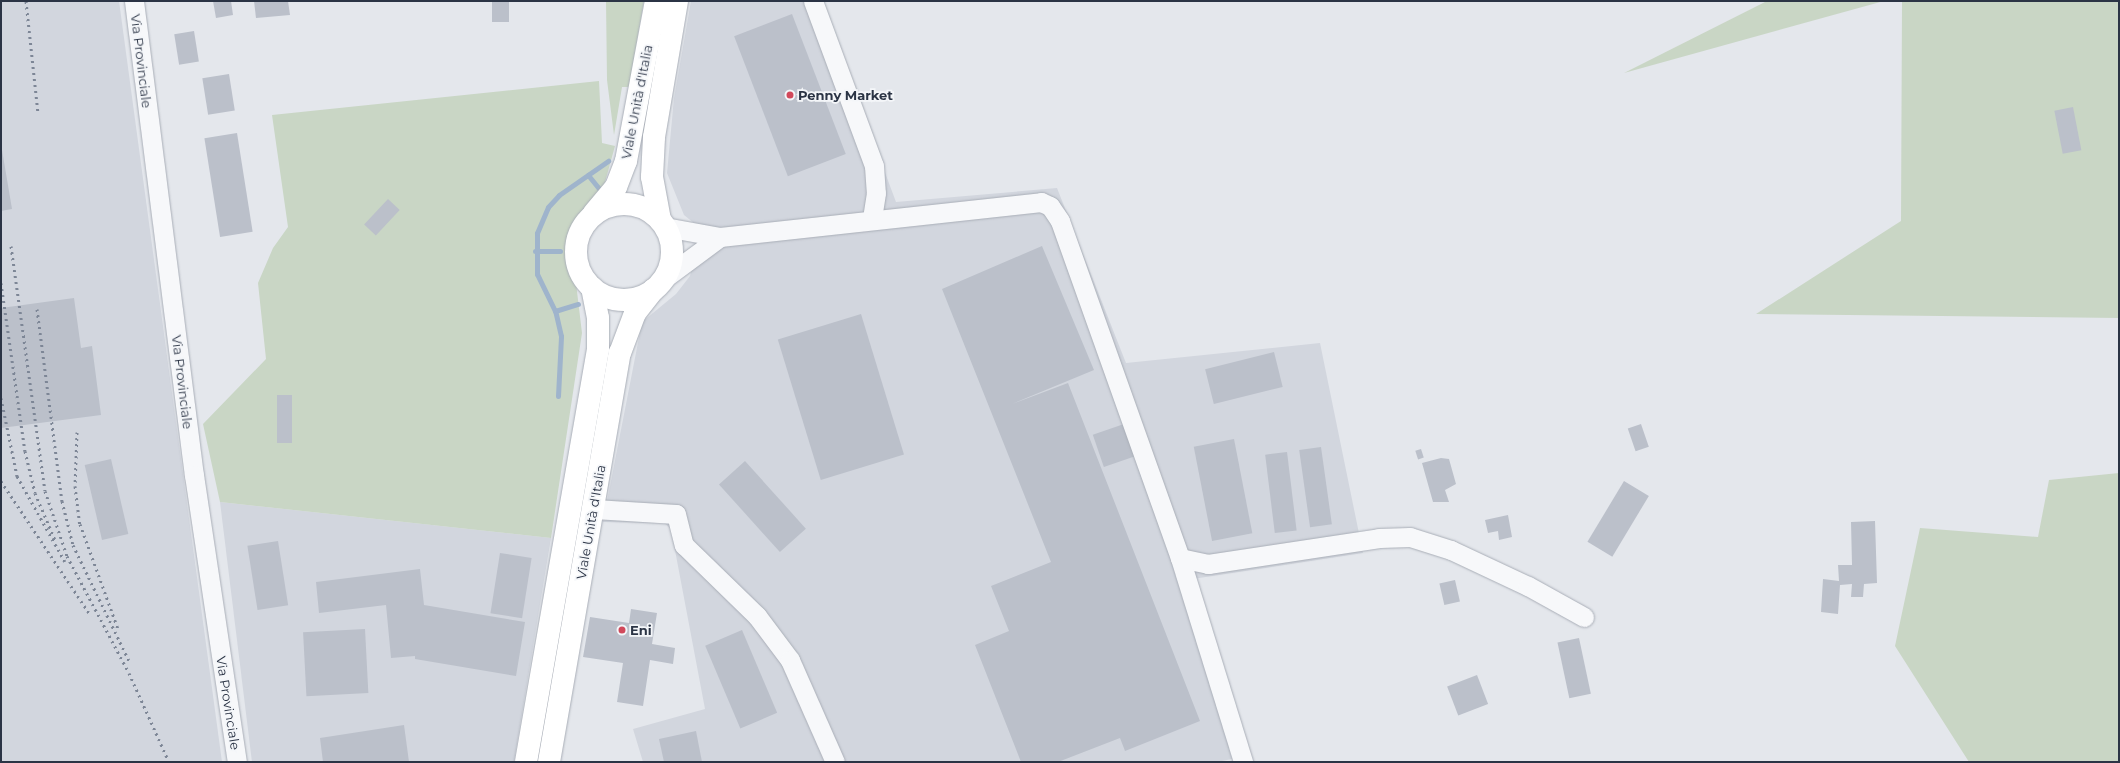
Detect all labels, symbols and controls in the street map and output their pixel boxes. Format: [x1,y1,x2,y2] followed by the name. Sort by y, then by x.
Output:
[127,13,155,109] street label: Via Provinciale
[618,44,656,160] street label: Viale Unità d'Italia
[798,87,893,103] place label: Penny Market
[785,90,795,100] marker: Penny Market
[168,334,196,430] street label: Via Provinciale
[573,464,609,580] street label: Viale Unità d'Italia
[630,622,652,638] place label: Eni
[617,625,627,635] marker: Eni
[213,655,243,751] street label: Via Provinciale

